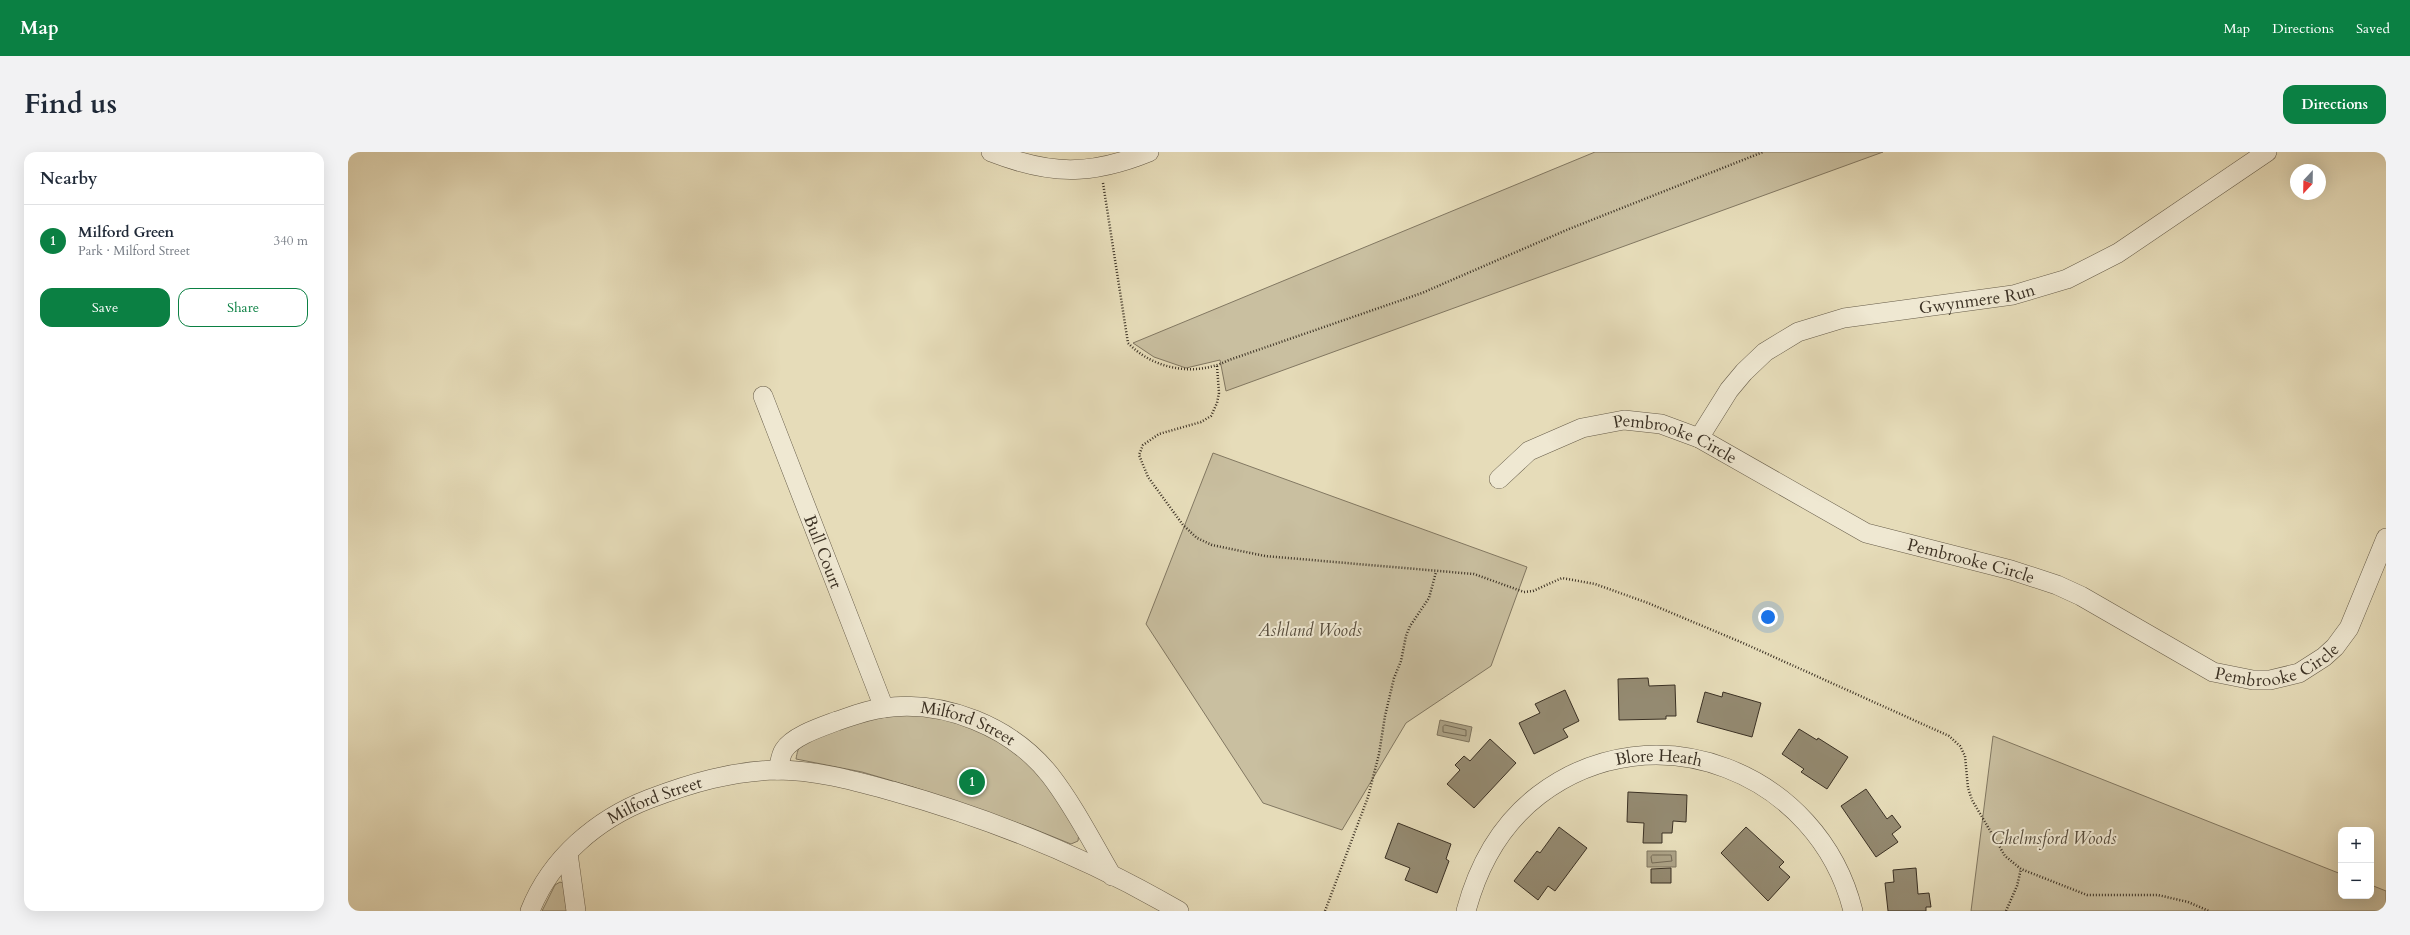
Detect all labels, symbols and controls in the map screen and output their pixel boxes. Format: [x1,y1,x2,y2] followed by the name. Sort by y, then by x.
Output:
[20,15,59,41] text: Map
[2224,19,2250,38] text: Map
[2272,19,2334,38] text: Directions
[2356,19,2390,38] text: Saved
[24,85,117,123] text: Find us
[2283,85,2386,124] button: Directions
[2290,164,2326,200] north arrow
[40,167,97,190] text: Nearby
[78,222,174,242] text: Milford Green
[50,232,56,250] text: 1
[274,232,308,250] text: 340 m
[78,242,190,260] text: Park · Milford Street
[1918,278,2038,320] street label: Gwynmere Run
[40,288,170,327] button: Save
[178,288,308,327] button: Share
[1611,409,1741,469] street label: Pembrooke Circle
[798,512,848,593] street label: Bull Court
[1905,533,2038,589] street label: Pembrooke Circle
[1758,607,1778,627] your location
[1257,619,1362,642] park label: Ashland Woods
[2213,638,2344,692] street label: Pembrooke Circle
[919,696,1021,751] street label: Milford Street
[1613,744,1705,772] street label: Blore Heath
[959,767,985,797] pin: 1
[603,771,705,829] street label: Milford Street
[1991,827,2117,850] park label: Chelmsford Woods
[2338,827,2374,899] map controls
[2338,827,2374,863] button: +
[2338,863,2374,899] button: −

